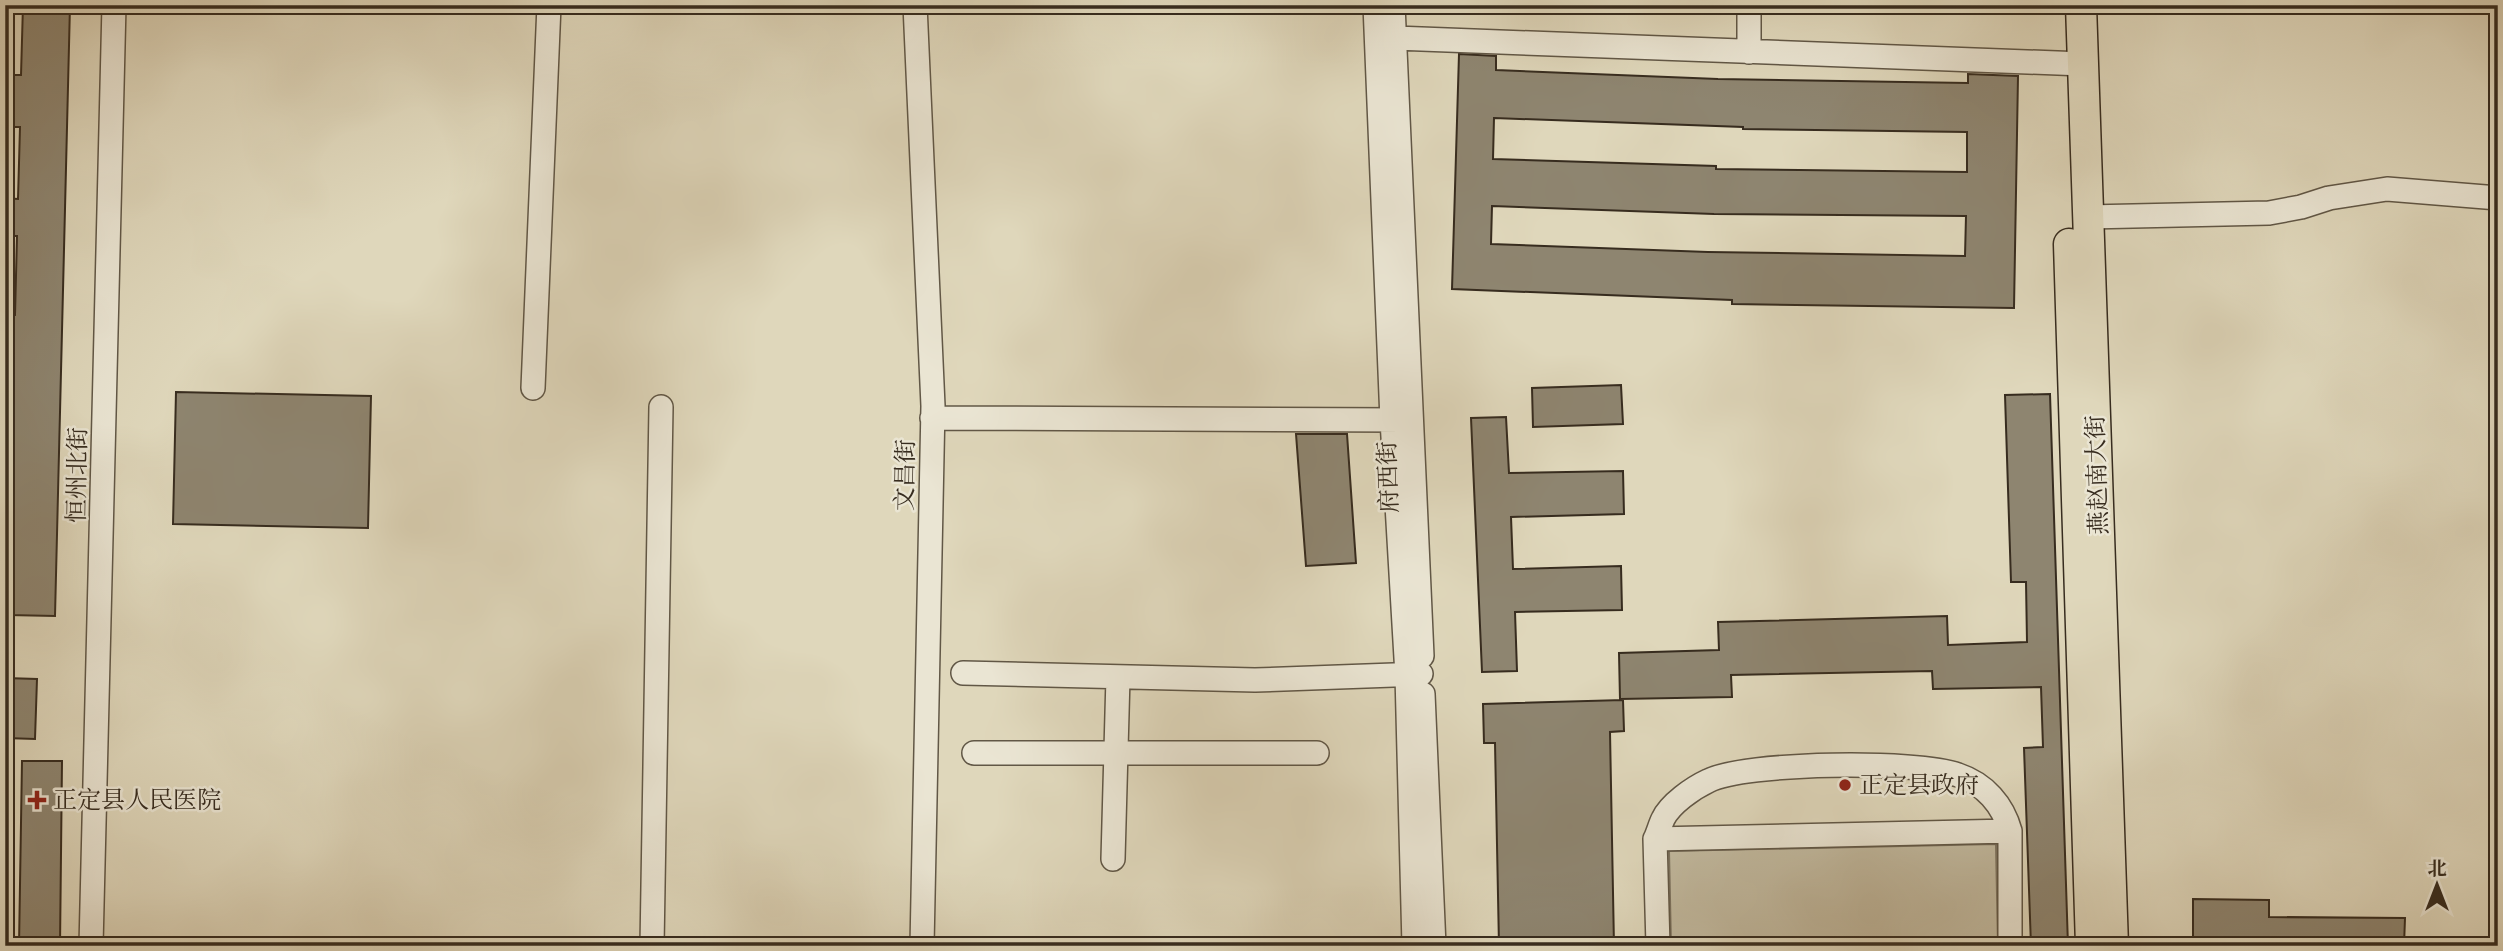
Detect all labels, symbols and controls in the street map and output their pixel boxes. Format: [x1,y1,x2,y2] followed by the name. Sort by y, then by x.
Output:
[2082,415,2113,535] street label: 燕赵南大街
[63,427,92,523] street label: 恒州北街
[891,439,920,511] street label: 文昌街
[1374,441,1403,513] street label: 府西街
[1859,772,1979,799] place label: 正定县政府
[1837,777,1853,793] marker: 正定县政府
[53,787,221,814] place label: 正定县人民医院
[27,790,47,810] marker: 正定县人民医院
[2402,850,2472,920] north arrow
[2427,859,2447,880] text: 北

